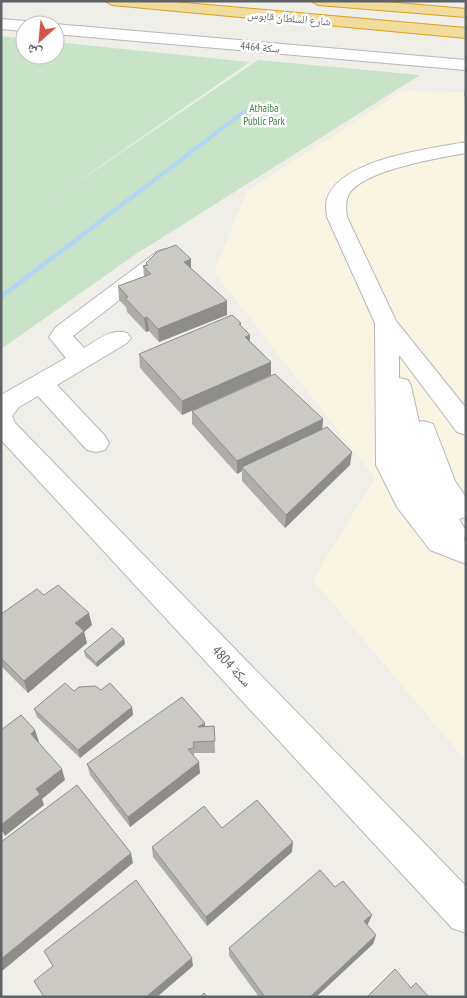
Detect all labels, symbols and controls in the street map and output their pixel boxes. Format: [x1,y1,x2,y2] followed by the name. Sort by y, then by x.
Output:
[247,7,331,29] street label: شارع السلطان قابوس
[15,15,65,65] north arrow
[240,38,280,56] street label: سكة 4464
[23,40,45,63] text: ش
[243,101,286,128] park label: Athaiba Public Park
[208,642,256,690] street label: سكة 4804

